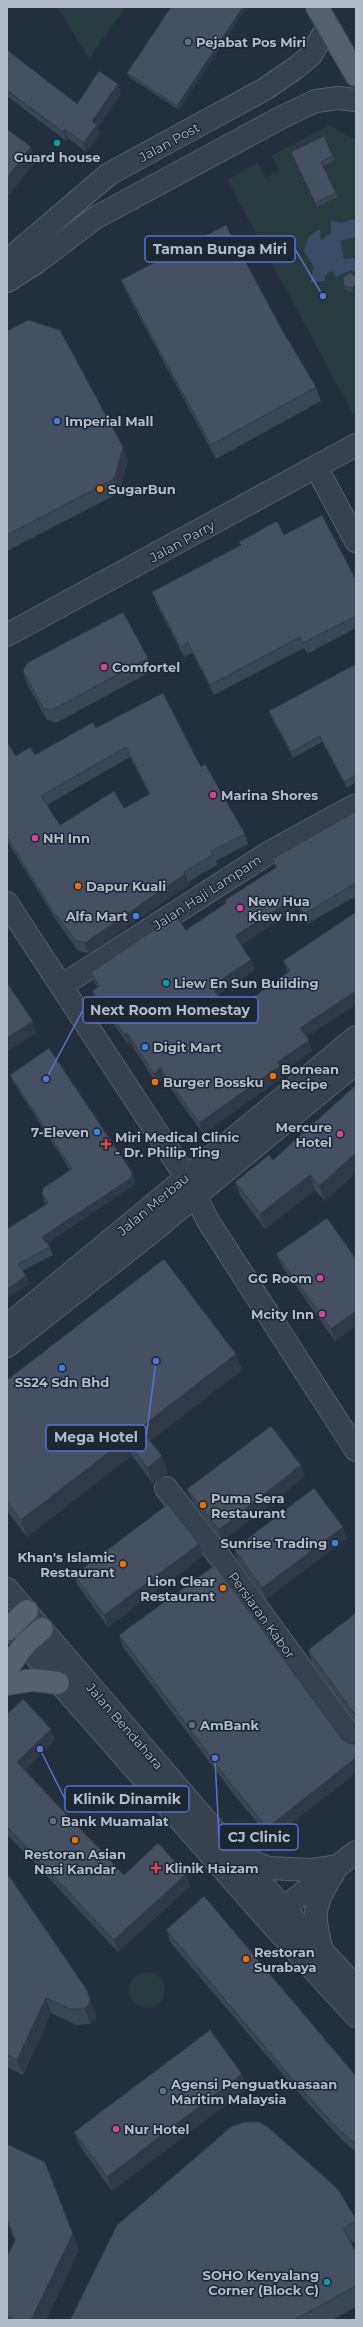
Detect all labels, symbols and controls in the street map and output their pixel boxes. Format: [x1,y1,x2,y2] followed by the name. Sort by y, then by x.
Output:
[196,34,306,50] place label: Pejabat Pos Miri
[183,37,193,47] marker: Pejabat Pos Miri
[135,119,202,166] street label: Jalan Post
[52,138,62,148] marker: Guard house
[14,149,100,165] place label: Guard house
[145,236,295,262] callout: Taman Bunga Miri
[153,240,287,258] text: Taman Bunga Miri
[65,413,153,429] place label: Imperial Mall
[52,416,62,426] marker: Imperial Mall
[108,481,176,497] place label: SugarBun
[95,484,105,494] marker: SugarBun
[146,516,218,566] street label: Jalan Parry
[112,659,180,675] place label: Comfortel
[99,662,109,672] marker: Comfortel
[221,787,318,803] place label: Marina Shores
[208,790,218,800] marker: Marina Shores
[43,830,90,846] place label: NH Inn
[30,833,40,843] marker: NH Inn
[149,851,264,933] street label: Jalan Haji Lampam
[86,878,166,894] place label: Dapur Kuali
[73,881,83,891] marker: Dapur Kuali
[248,893,310,924] place label: New Hua Kiew Inn
[235,903,245,913] marker: New Hua Kiew Inn
[65,908,128,924] place label: Alfa Mart
[131,911,141,921] marker: Alfa Mart
[174,975,319,991] place label: Liew En Sun Building
[161,978,171,988] marker: Liew En Sun Building
[83,997,258,1023] callout: Next Room Homestay
[90,1001,251,1019] text: Next Room Homestay
[153,1039,222,1055] place label: Digit Mart
[140,1042,150,1052] marker: Digit Mart
[281,1061,339,1092] place label: Bornean Recipe
[268,1071,278,1081] marker: Bornean Recipe
[163,1074,263,1090] place label: Burger Bossku
[150,1077,160,1087] marker: Burger Bossku
[276,1119,332,1150] place label: Mercure Hotel
[31,1124,89,1140] place label: 7-Eleven
[92,1127,102,1137] marker: 7-Eleven
[115,1129,239,1160] place label: Miri Medical Clinic - Dr. Philip Ting
[335,1129,345,1139] marker: Mercure Hotel
[100,1138,112,1150] marker: Miri Medical Clinic - Dr. Philip Ting
[113,1170,192,1239] street label: Jalan Merbau
[248,1270,312,1286] place label: GG Room
[315,1273,325,1283] marker: GG Room
[251,1306,314,1322] place label: Mcity Inn
[317,1309,327,1319] marker: Mcity Inn
[57,1363,67,1373] marker: SS24 Sdn Bhd
[15,1374,109,1390] place label: SS24 Sdn Bhd
[46,1425,146,1451] callout: Mega Hotel
[54,1428,138,1446] text: Mega Hotel
[211,1490,286,1521] place label: Puma Sera Restaurant
[198,1500,208,1510] marker: Puma Sera Restaurant
[220,1535,327,1551] place label: Sunrise Trading
[330,1538,340,1548] marker: Sunrise Trading
[17,1549,115,1580] place label: Khan's Islamic Restaurant
[118,1559,128,1569] marker: Khan's Islamic Restaurant
[225,1569,299,1661] street label: Persiaran Kabor
[140,1573,215,1604] place label: Lion Clear Restaurant
[218,1583,228,1593] marker: Lion Clear Restaurant
[82,1679,167,1772] street label: Jalan Bendahara
[199,1717,260,1733] place label: AmBank
[187,1720,197,1730] marker: AmBank
[65,1786,189,1812] callout: Klinik Dinamik
[73,1790,182,1808] text: Klinik Dinamik
[61,1813,169,1829] place label: Bank Muamalat
[48,1816,58,1826] marker: Bank Muamalat
[219,1824,298,1850] callout: CJ Clinic
[228,1828,291,1846] text: CJ Clinic
[70,1835,80,1845] marker: Restoran Asian Nasi Kandar
[24,1846,126,1877] place label: Restoran Asian Nasi Kandar
[165,1860,259,1876] place label: Klinik Haizam
[150,1862,162,1874] marker: Klinik Haizam
[254,1944,317,1975] place label: Restoran Surabaya
[241,1954,251,1964] marker: Restoran Surabaya
[170,2076,337,2107] place label: Agensi Penguatkuasaan Maritim Malaysia
[158,2086,168,2096] marker: Agensi Penguatkuasaan Maritim Malaysia
[124,2121,189,2137] place label: Nur Hotel
[111,2124,121,2134] marker: Nur Hotel
[203,2267,319,2298] place label: SOHO Kenyalang Corner (Block C)
[322,2277,332,2287] marker: SOHO Kenyalang Corner (Block C)

